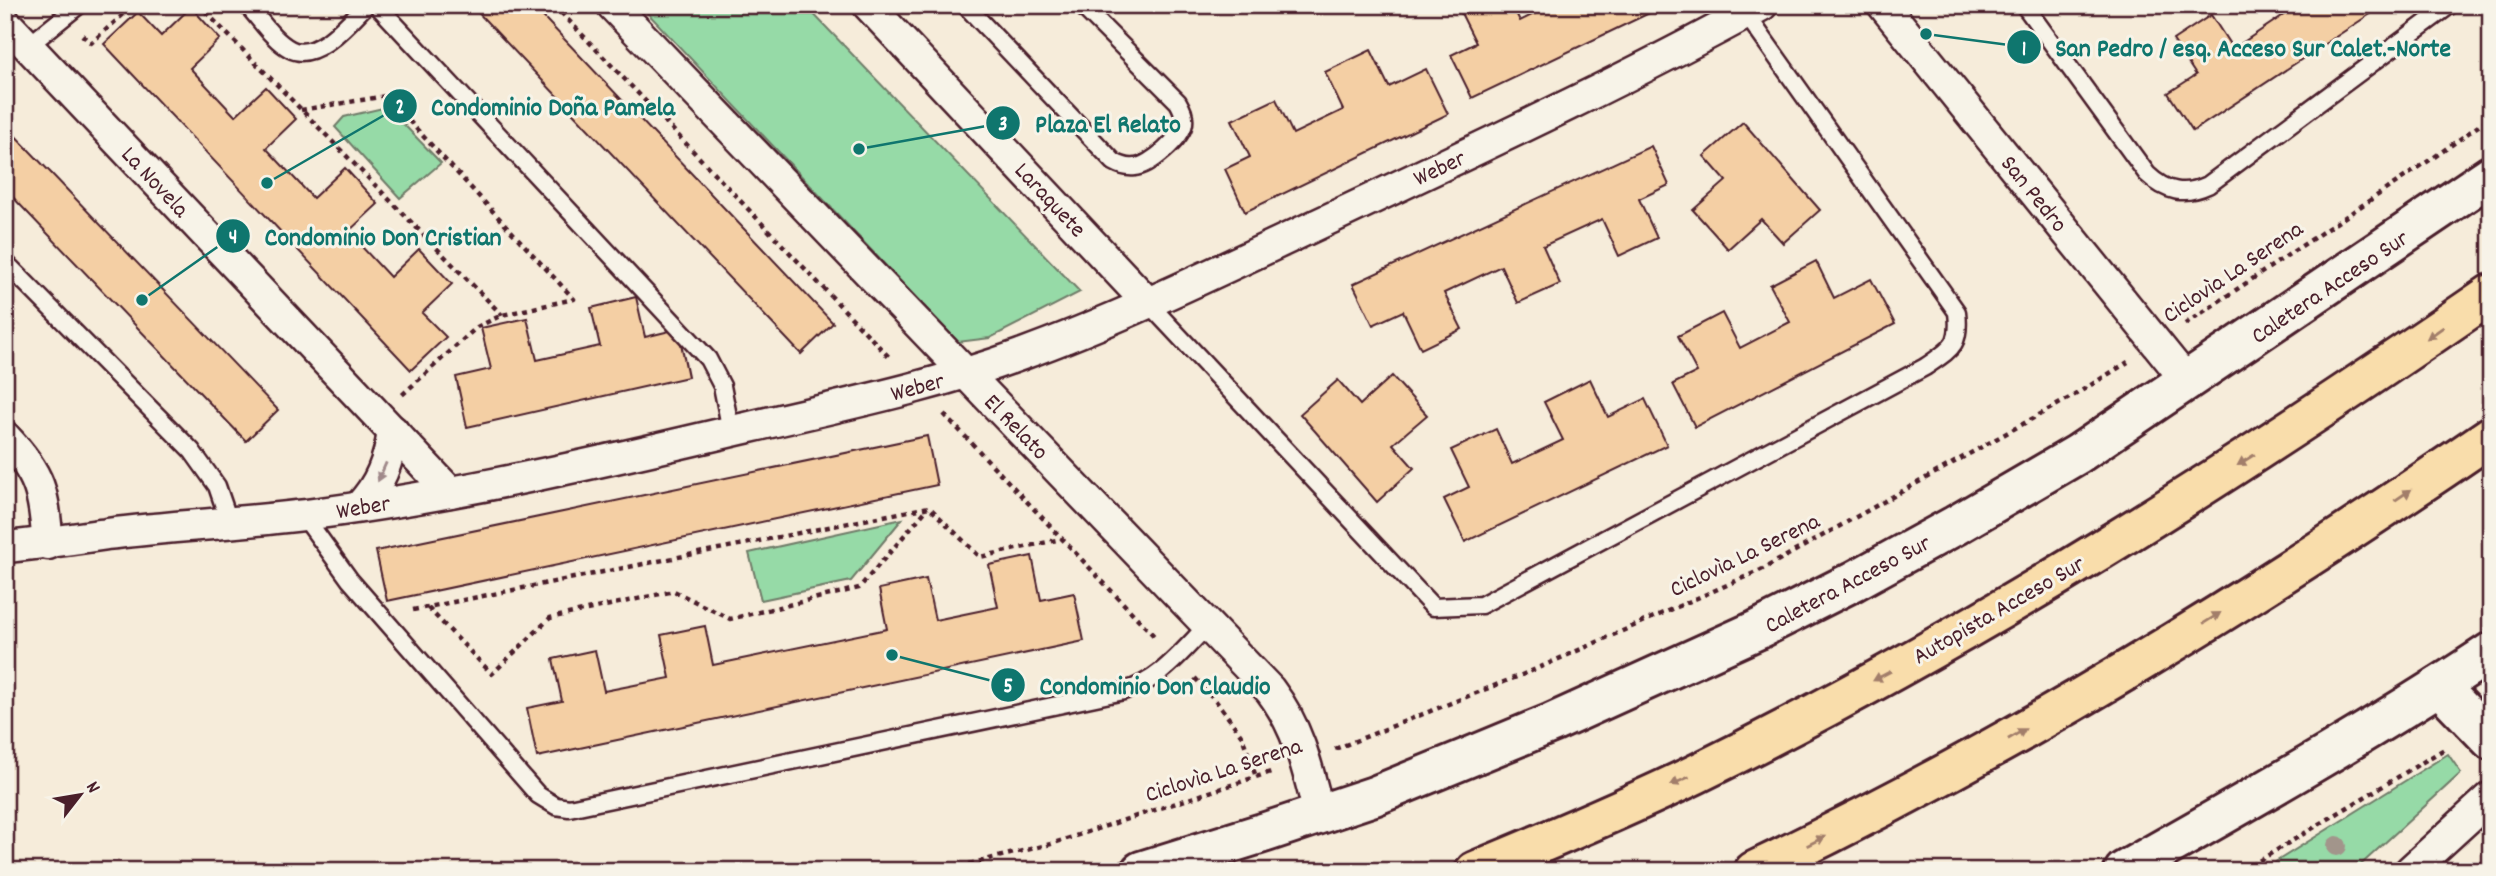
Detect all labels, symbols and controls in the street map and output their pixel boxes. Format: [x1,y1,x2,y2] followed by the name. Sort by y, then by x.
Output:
[2006,24,2465,71] callout: San Pedro / esq. Acceso Sur Calet.-Norte
[2055,32,2451,69] text: San Pedro / esq. Acceso Sur Calet.-Norte
[2022,36,2026,66] text: 1
[383,83,689,130] callout: Condominio Doña Pamela
[431,91,676,128] text: Condominio Doña Pamela
[395,94,405,124] text: 2
[986,99,1195,146] callout: Plaza El Relato
[1035,108,1181,145] text: Plaza El Relato
[998,111,1008,141] text: 3
[112,140,196,227] street label: La Novela
[1409,143,1472,197] street label: Weber
[1991,149,2074,241] street label: San Pedro
[1005,156,1093,246] street label: Laraquete
[215,213,515,260] callout: Condominio Don Cristian
[2157,213,2311,333] street label: Ciclovìa La Serena
[265,221,501,258] text: Condominio Don Cristian
[2245,223,2416,354] street label: Caletera Acceso Sur
[229,224,237,254] text: 4
[2426,326,2444,340] one-way arrow
[887,365,948,412] street label: Weber
[975,387,1055,469] street label: El Relato
[2236,453,2256,466] one-way arrow
[376,462,388,482] one-way arrow
[334,488,393,530] street label: Weber
[2394,488,2413,501] one-way arrow
[1665,505,1827,608] street label: Ciclovìa La Serena
[1759,528,1937,644] street label: Caletera Acceso Sur
[1907,549,2092,675] street label: Autopista Acceso Sur
[2202,611,2221,624] one-way arrow
[991,661,1285,708] callout: Condominio Don Claudio
[1039,670,1271,707] text: Condominio Don Claudio
[1872,670,1892,682] one-way arrow
[1003,673,1013,703] text: 5
[2007,728,2026,740] one-way arrow
[1141,730,1307,813] street label: Ciclovìa La Serena
[46,760,116,830] north arrow
[1670,775,1690,787] one-way arrow
[78,777,106,799] text: N
[1806,836,1826,847] one-way arrow

